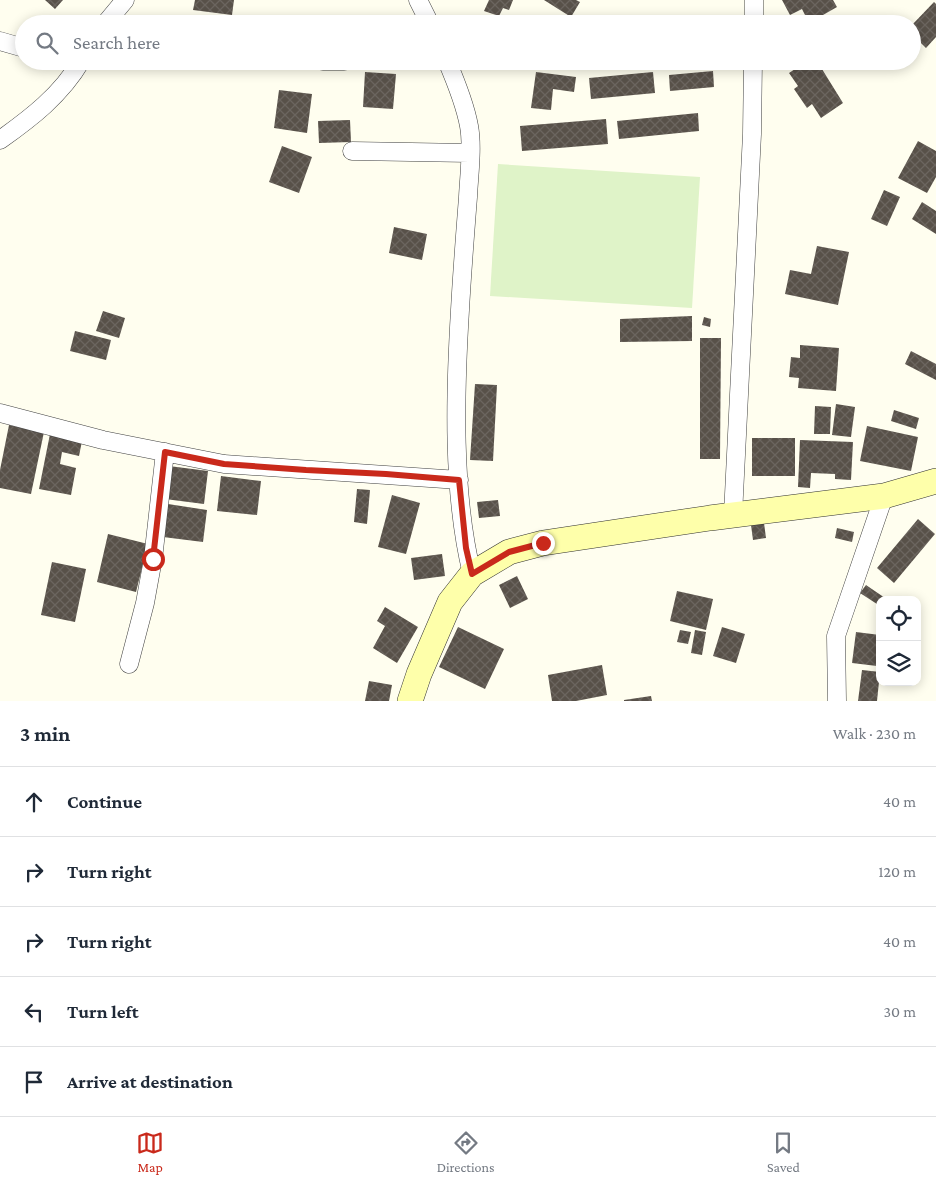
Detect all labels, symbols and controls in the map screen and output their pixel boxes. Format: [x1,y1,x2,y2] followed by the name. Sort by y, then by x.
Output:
[15,15,921,70] search box
[33,29,61,57] icon: search
[73,32,160,53] text: Search here
[532,532,555,555] route end
[142,548,165,571] route start
[876,596,921,686] map controls
[876,596,921,641] button: locate
[876,641,921,686] button: layers
[20,722,70,746] text: 3 min
[833,725,916,742] text: Walk · 230 m
[20,788,48,816] icon: ahead
[67,791,142,812] text: Continue
[883,793,916,810] text: 40 m
[20,858,48,886] icon: right
[67,861,152,882] text: Turn right
[878,863,916,880] text: 120 m
[20,928,48,956] icon: right
[67,931,152,952] text: Turn right
[883,933,916,950] text: 40 m
[20,998,48,1026] icon: left
[67,1001,139,1022] text: Turn left
[884,1003,916,1020] text: 30 m
[20,1068,48,1096] icon: arrive
[67,1071,233,1092] text: Arrive at destination
[136,1129,164,1175] tab: Map
[437,1129,495,1175] tab: Directions
[767,1129,800,1175] tab: Saved

